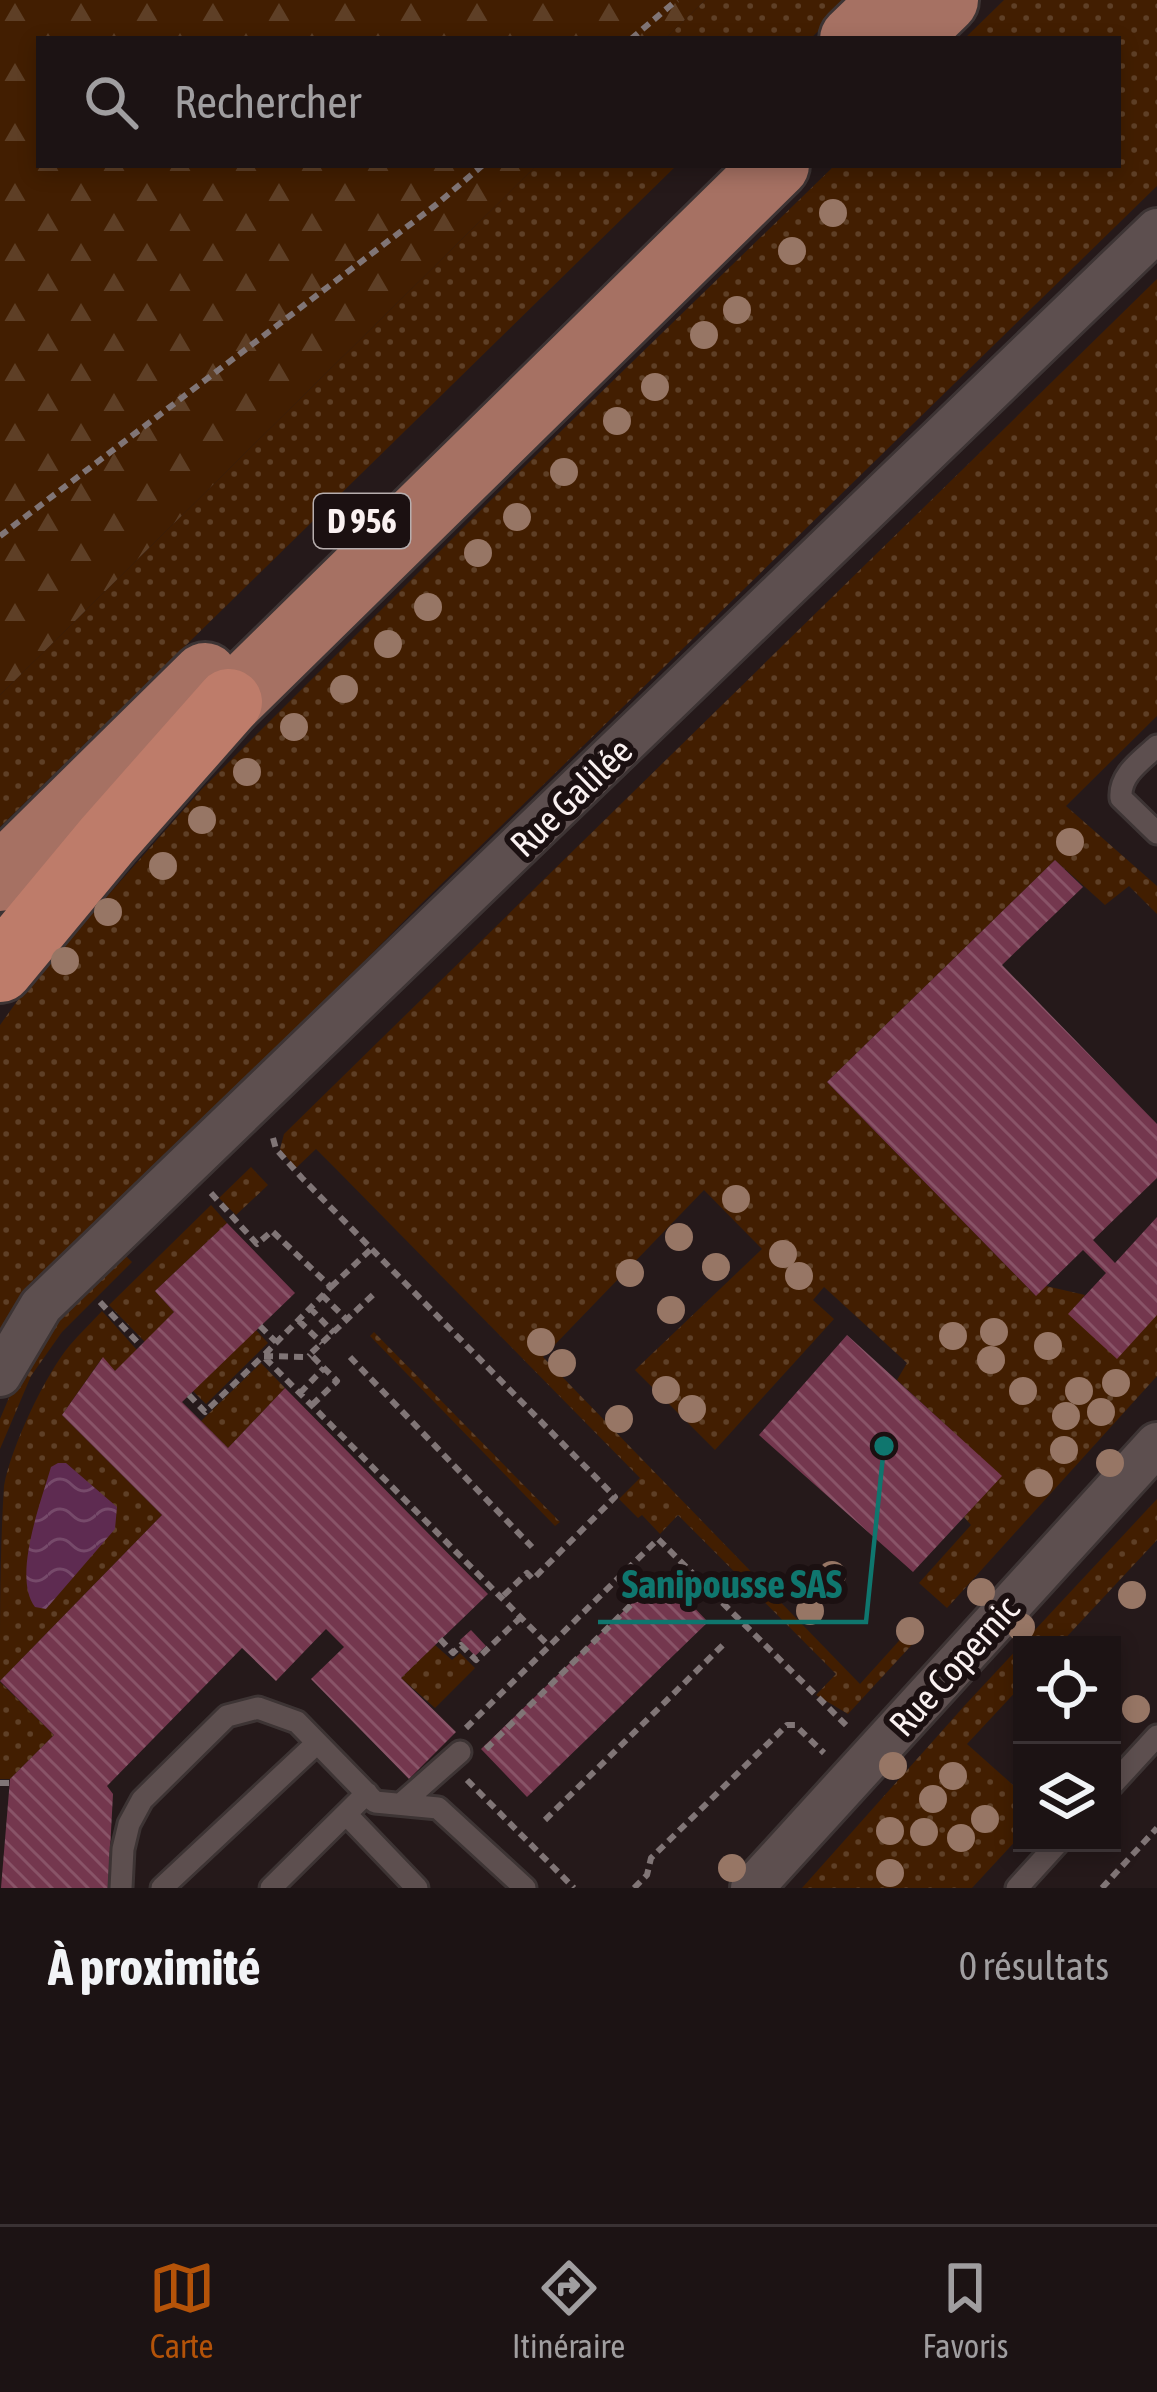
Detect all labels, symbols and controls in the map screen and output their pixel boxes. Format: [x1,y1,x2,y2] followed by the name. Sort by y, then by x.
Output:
[36,36,1121,168] search box
[78,69,144,135] icon: search
[174,76,361,128] text: Rechercher
[314,494,410,548] road number: D 956
[502,729,640,865] street label: Rue Galilée
[598,1547,866,1622] callout: Sanipousse SAS
[622,1562,842,1606] text: Sanipousse SAS
[881,1587,1028,1744] street label: Rue Copernic
[1013,1636,1121,1852] map controls
[1013,1636,1121,1744] button: locate
[1013,1744,1121,1852] button: layers
[48,1937,261,1996] text: À proximité
[959,1944,1109,1988] text: 0 résultats
[149,2255,215,2365] tab: Carte
[512,2255,625,2365] tab: Itinéraire
[923,2255,1008,2365] tab: Favoris

